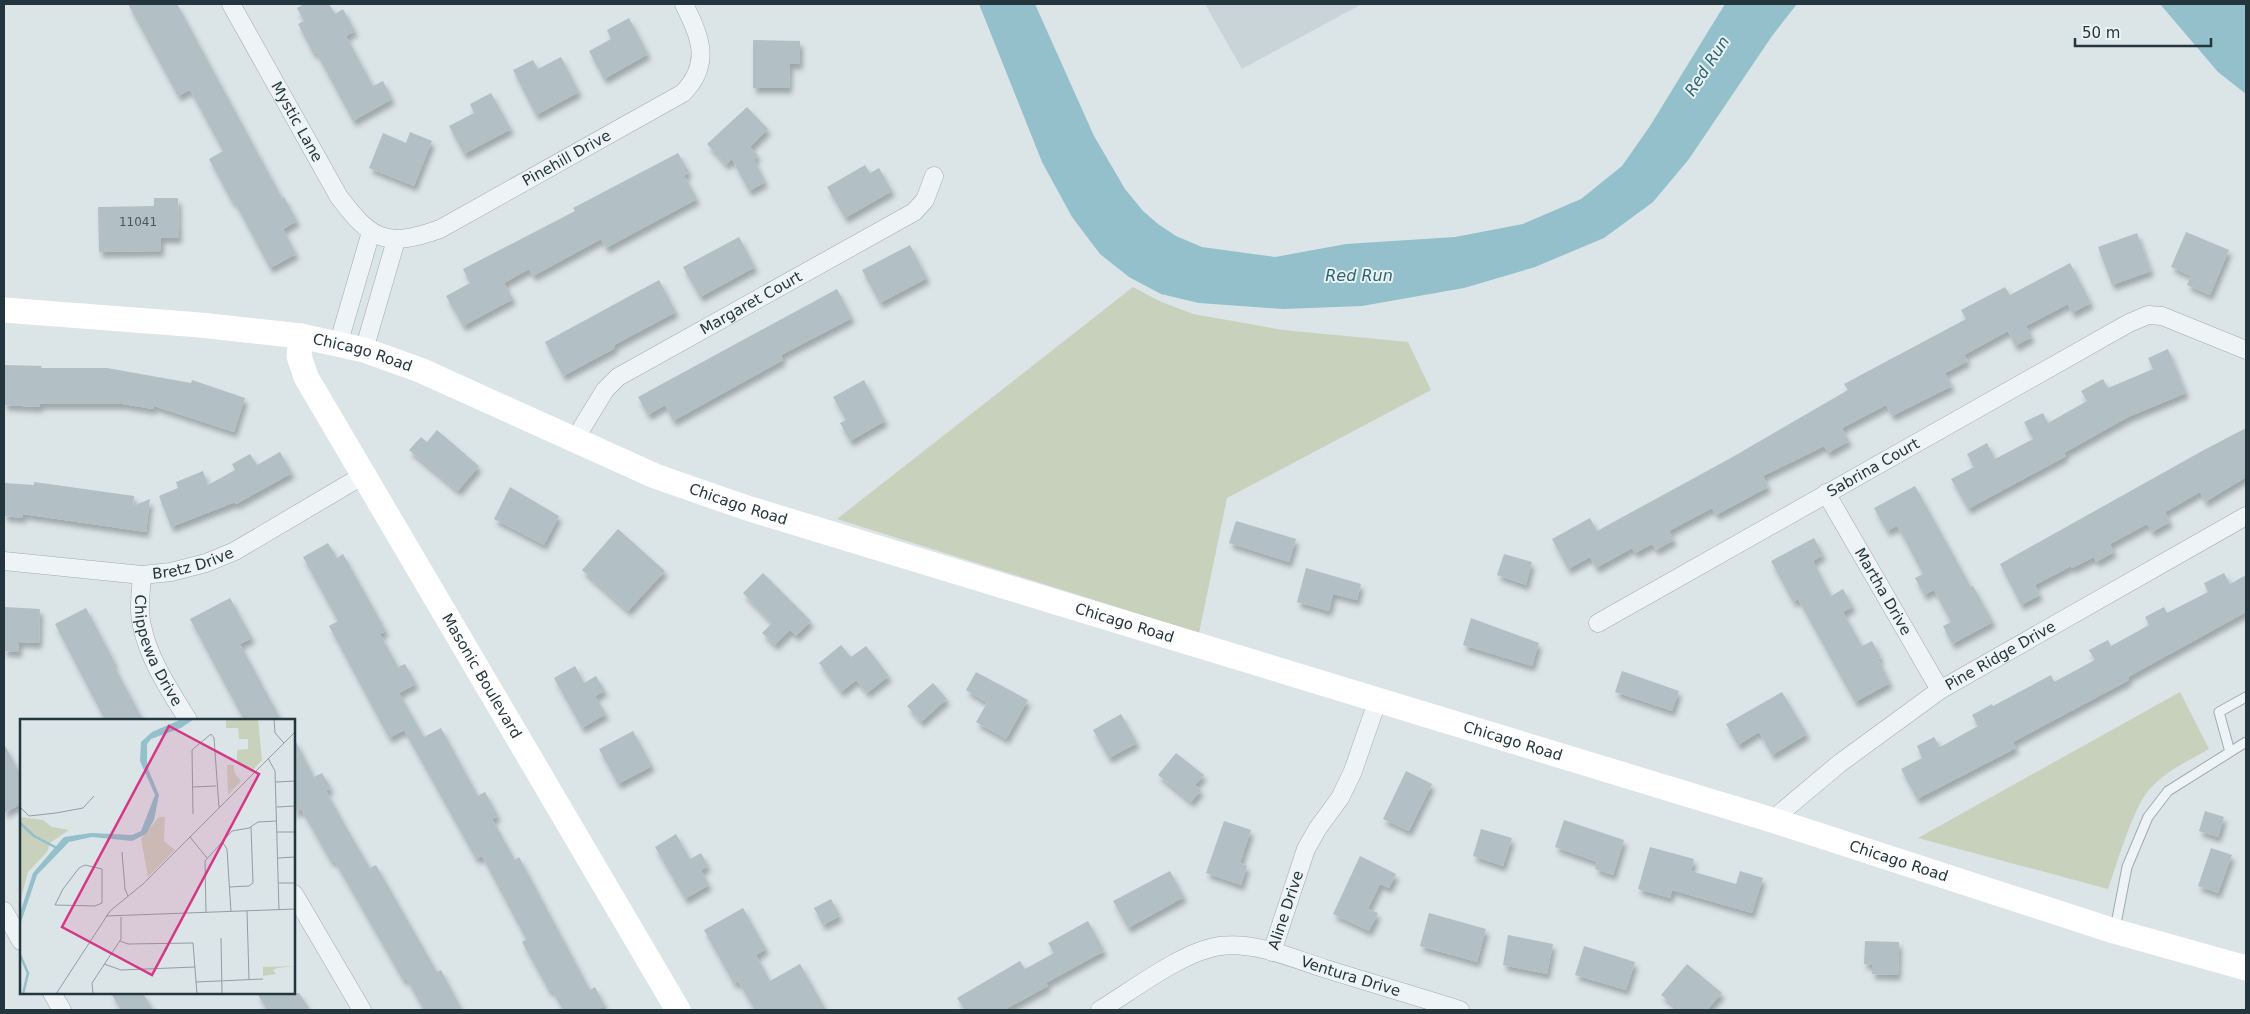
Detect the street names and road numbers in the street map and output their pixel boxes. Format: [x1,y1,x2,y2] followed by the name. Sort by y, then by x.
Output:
[267,79,327,165] street label: Mystic Lane
[519,126,614,190] street label: Pinehill Drive
[697,267,805,338] street label: Margaret Court
[311,330,415,376] street label: Chicago Road
[1824,434,1923,501] street label: Sabrina Court
[687,480,790,529] street label: Chicago Road
[151,544,236,583] street label: Bretz Drive
[1851,545,1915,638] street label: Martha Drive
[131,594,186,709] street label: Chippewa Drive
[1073,599,1176,646] street label: Chicago Road
[438,610,525,742] street label: Masonic Boulevard
[1942,617,2059,694] street label: Pine Ridge Drive
[1461,718,1565,765] street label: Chicago Road
[1847,837,1950,886] street label: Chicago Road
[1264,868,1307,952] street label: Aline Drive
[1299,952,1403,1000] street label: Ventura Drive

